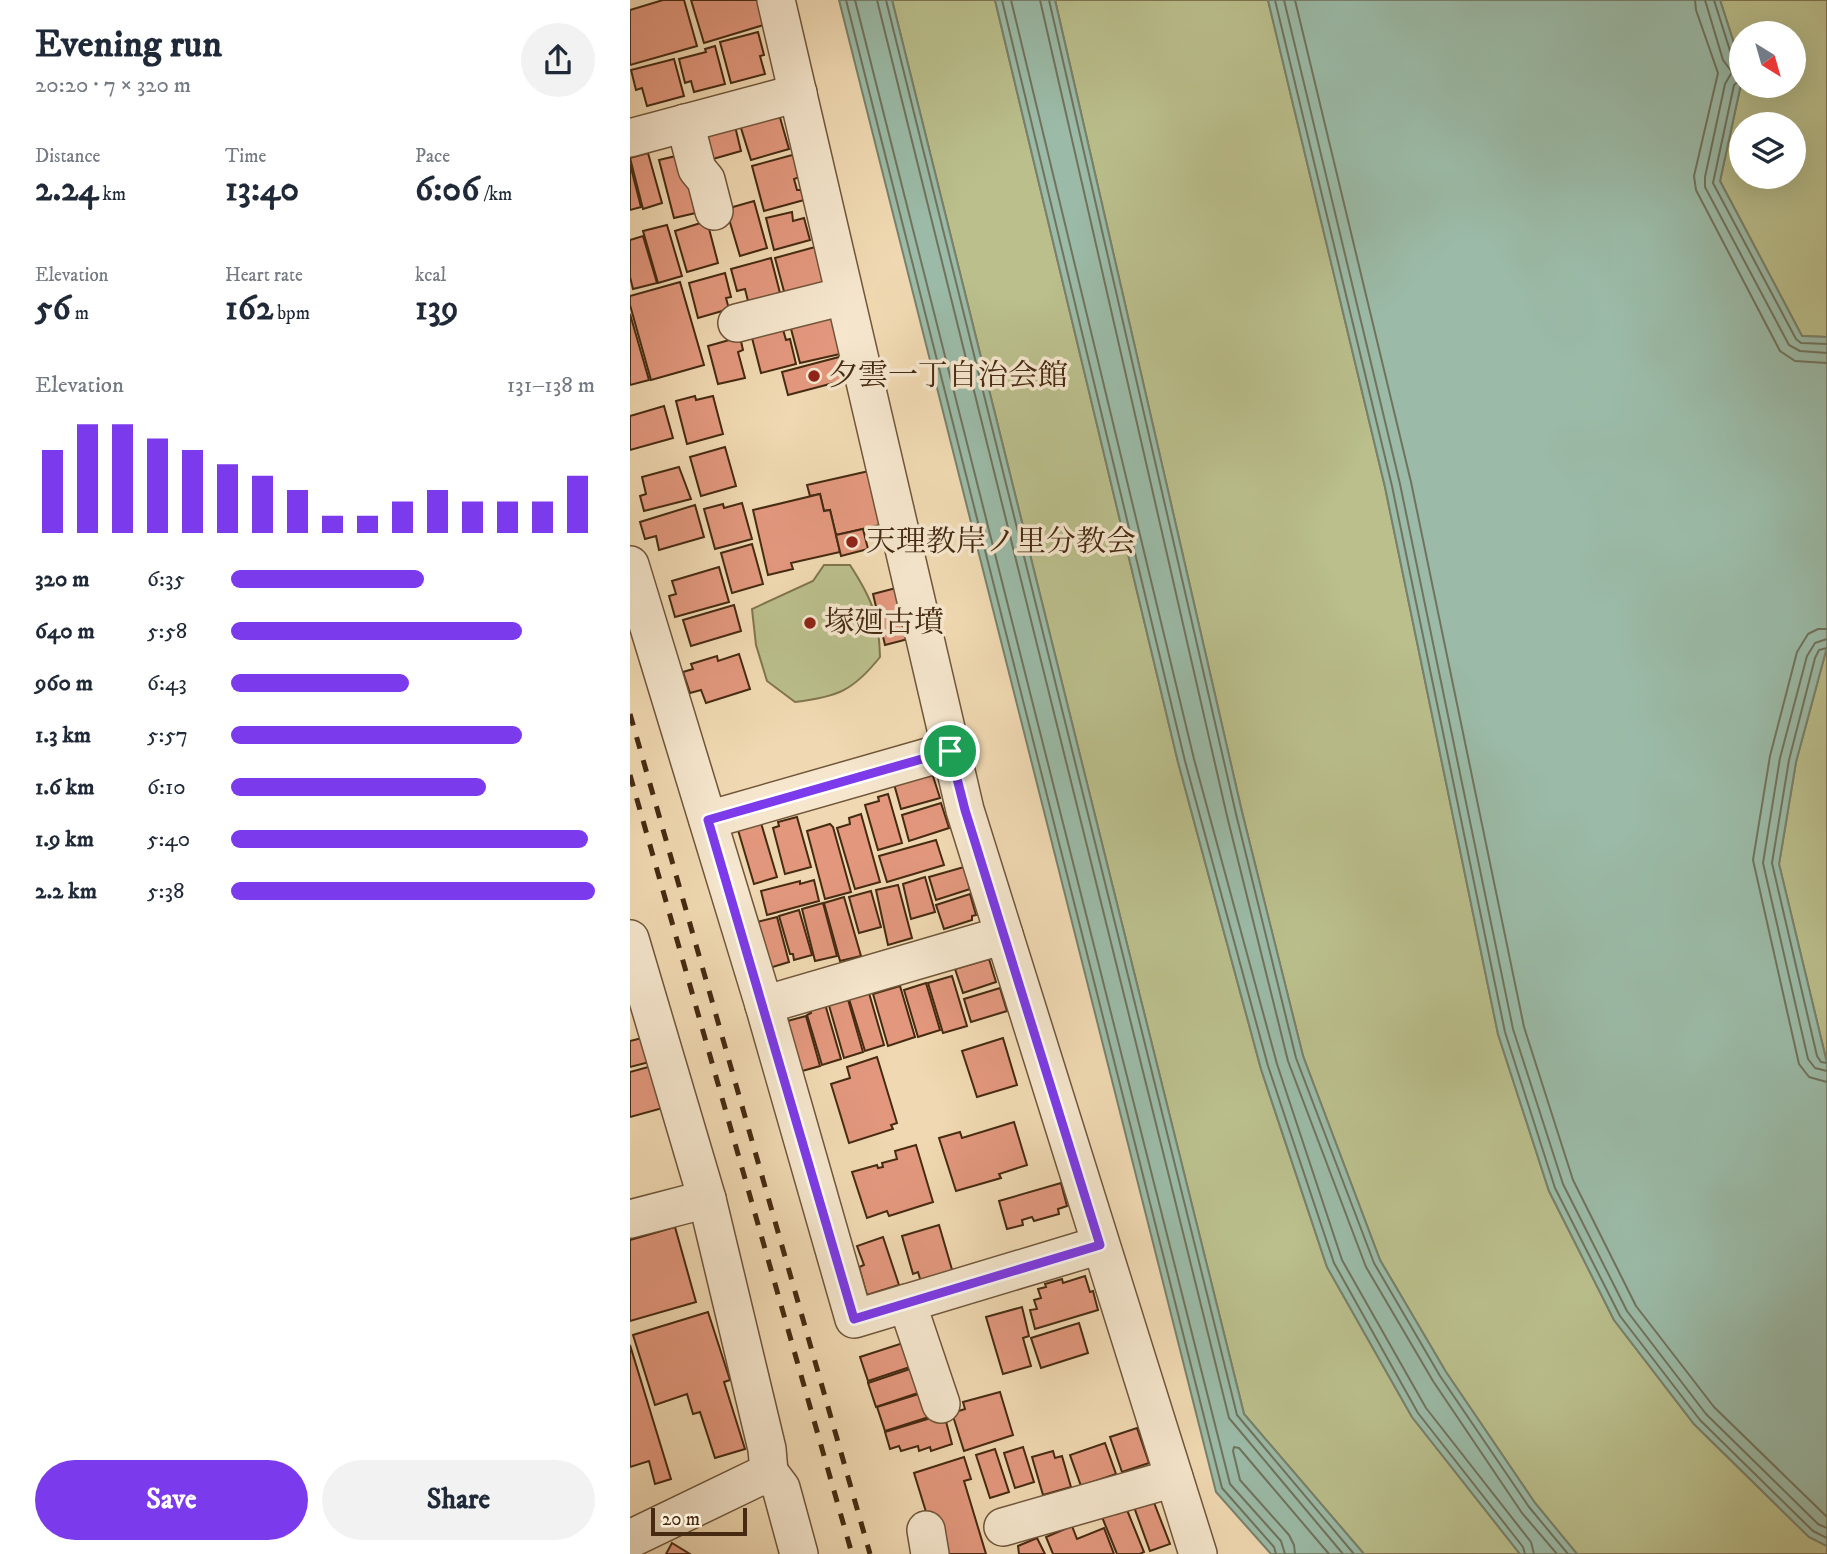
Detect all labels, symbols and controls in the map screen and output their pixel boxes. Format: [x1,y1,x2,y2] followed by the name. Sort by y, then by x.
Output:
[35,21,222,69] text: Evening run
[1729,21,1806,98] north arrow
[1729,21,1806,189] map controls
[521,23,595,97] button: share
[35,71,191,100] text: 20:20 · 7 × 320 m
[1729,112,1806,189] button: layers
[35,145,100,168] text: Distance
[225,145,266,168] text: Time
[415,145,450,168] text: Pace
[35,168,98,212] text: 2.24
[225,168,299,212] text: 13:40
[415,168,479,212] text: 6:06
[98,183,126,206] text: km
[479,183,512,206] text: /km
[35,264,109,287] text: Elevation
[225,264,303,287] text: Heart rate
[415,264,446,287] text: kcal
[35,287,71,331] text: 56
[225,287,273,331] text: 162
[415,287,458,331] text: 139
[71,302,89,325] text: m
[273,302,310,325] text: bpm
[828,358,1068,395] place label: 夕雲一丁自治会館
[806,368,822,384] marker: 夕雲一丁自治会館
[35,371,124,400] text: Elevation
[507,371,595,400] text: 131–138 m
[866,524,1136,561] place label: 天理教岸ノ里分教会
[844,534,860,550] marker: 天理教岸ノ里分教会
[35,565,89,594] text: 320 m
[147,565,185,594] text: 6:35
[824,605,944,642] place label: 塚廻古墳
[802,615,818,631] marker: 塚廻古墳
[35,617,95,646] text: 640 m
[147,617,187,646] text: 5:58
[35,669,93,698] text: 960 m
[147,669,187,698] text: 6:43
[35,721,91,750] text: 1.3 km
[147,721,188,750] text: 5:57
[920,721,980,781] pin
[931,732,969,770] icon: arrive
[35,773,94,802] text: 1.6 km
[147,773,186,802] text: 6:10
[35,825,94,854] text: 1.9 km
[147,825,190,854] text: 5:40
[35,877,97,906] text: 2.2 km
[147,877,185,906] text: 5:38
[35,1460,308,1540] button: Save
[322,1460,595,1540] button: Share
[651,1505,747,1537] scale bar
[662,1508,700,1531] text: 20 m

